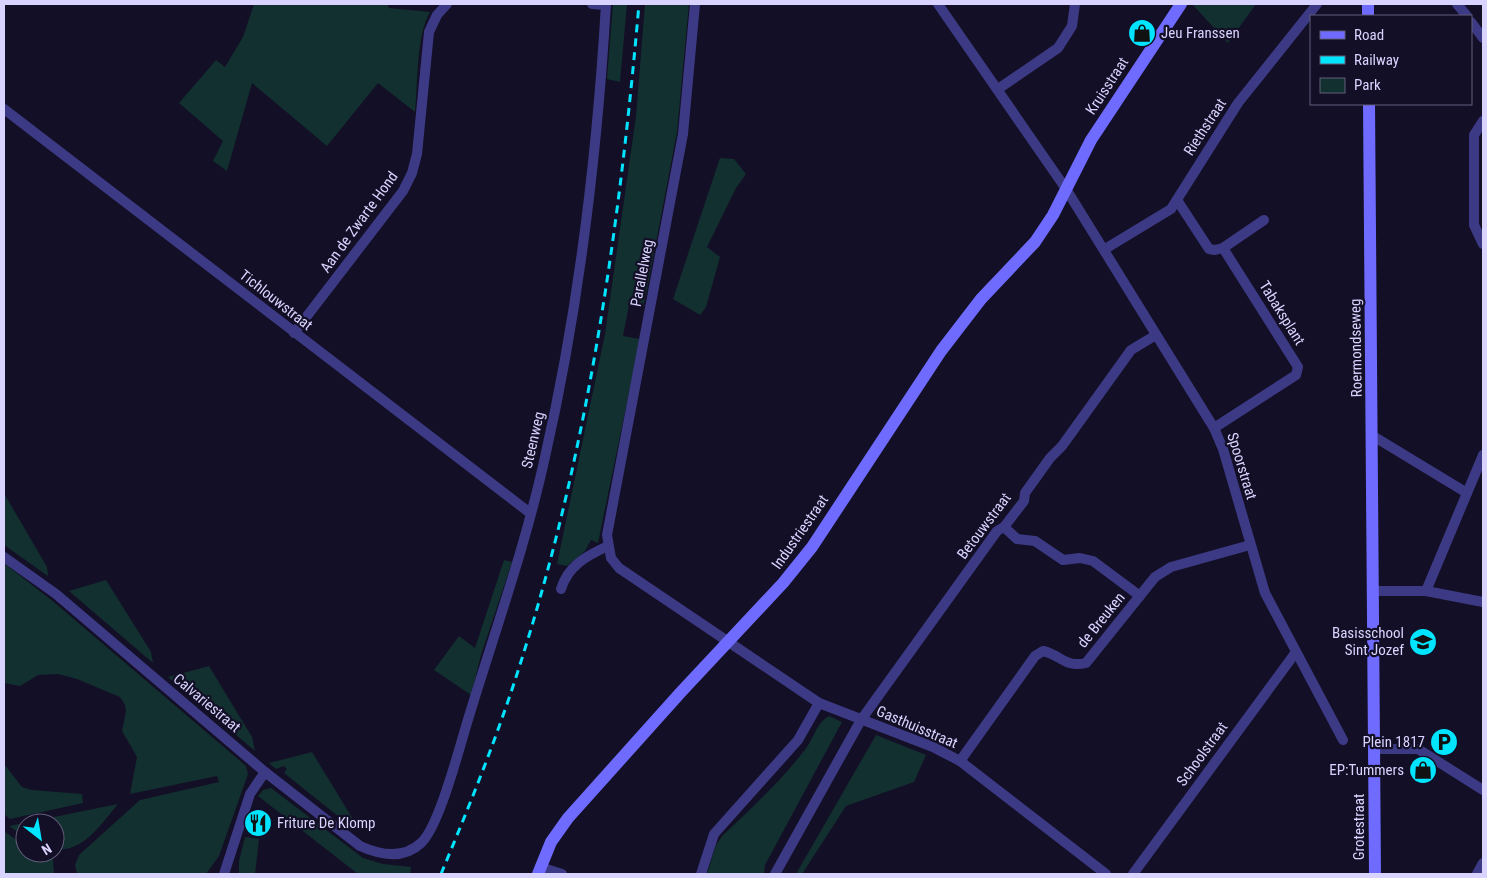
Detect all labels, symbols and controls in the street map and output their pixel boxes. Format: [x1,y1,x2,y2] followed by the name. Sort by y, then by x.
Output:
[1310,15,1472,105] legend
[1127,18,1157,48] shop icon: Jeu Franssen
[1161,24,1240,42] place label: Jeu Franssen
[1354,26,1384,44] text: Road
[1354,51,1399,69] text: Railway
[1082,54,1132,118] street label: Kruisstraat
[1354,76,1381,94] text: Park
[1180,95,1230,159] street label: Riethstraat
[316,168,402,276] street label: Aan de Zwarte Hond
[627,238,657,308] street label: Parallelweg
[236,266,316,334] street label: Tichlouwstraat
[1255,278,1309,348] street label: Tabaksplant
[1346,299,1366,397] street label: Roermondseweg
[518,410,548,470] street label: Steenweg
[1223,430,1261,502] street label: Spoorstraat
[953,489,1015,563] street label: Betouwstraat
[768,491,832,573] street label: Industriestraat
[1073,589,1129,651] street label: de Breuken
[1332,624,1404,659] place label: Basisschool Sint Jozef
[1408,627,1438,657] school or university icon: Basisschool Sint Jozef
[170,670,244,736] street label: Calvariestraat
[874,702,960,752] street label: Gasthuisstraat
[1173,718,1231,790] street label: Schoolstraat
[1429,727,1459,757] parking icon: Plein 1817
[1362,733,1425,751] place label: Plein 1817
[1408,755,1438,785] shop icon: EP:Tummers
[1329,761,1404,779] place label: EP:Tummers
[1350,794,1368,860] street label: Grotestraat
[243,808,273,838] restaurant icon: Friture De Klomp
[15,813,65,863] north arrow
[277,814,376,832] place label: Friture De Klomp
[39,840,54,858] text: N

